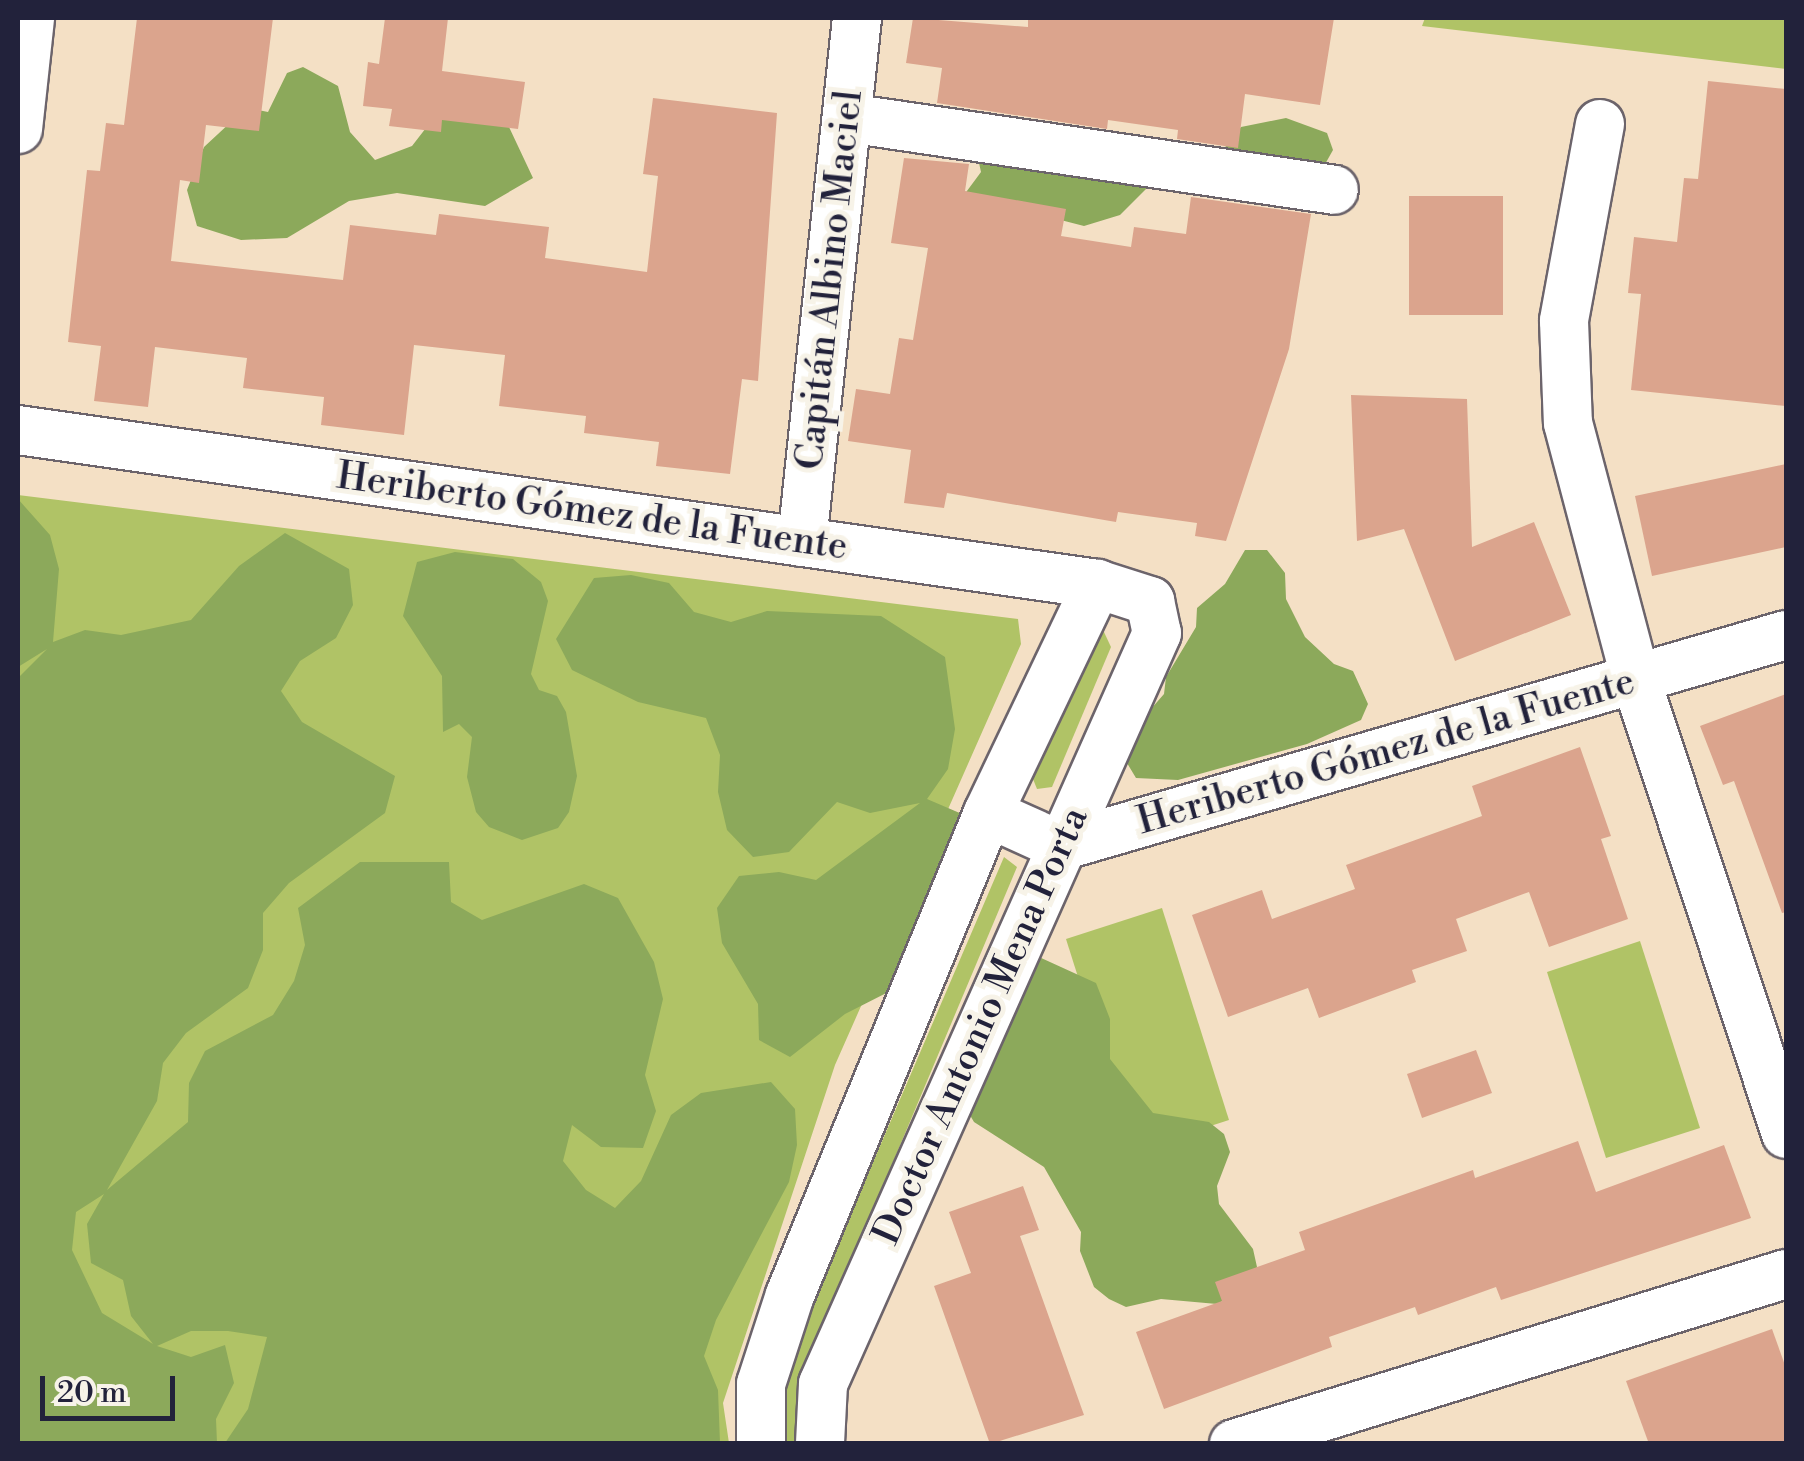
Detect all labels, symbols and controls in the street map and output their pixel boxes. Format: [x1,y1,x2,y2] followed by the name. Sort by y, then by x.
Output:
[787,88,873,472] street label: Capitán Albino Maciel
[334,454,850,570] street label: Heriberto Gómez de la Fuente
[1132,659,1640,845] street label: Heriberto Gómez de la Fuente
[864,800,1098,1252] street label: Doctor Antonio Mena Porta
[45,1356,180,1418] scale bar
[57,1374,126,1412] text: 20 m

